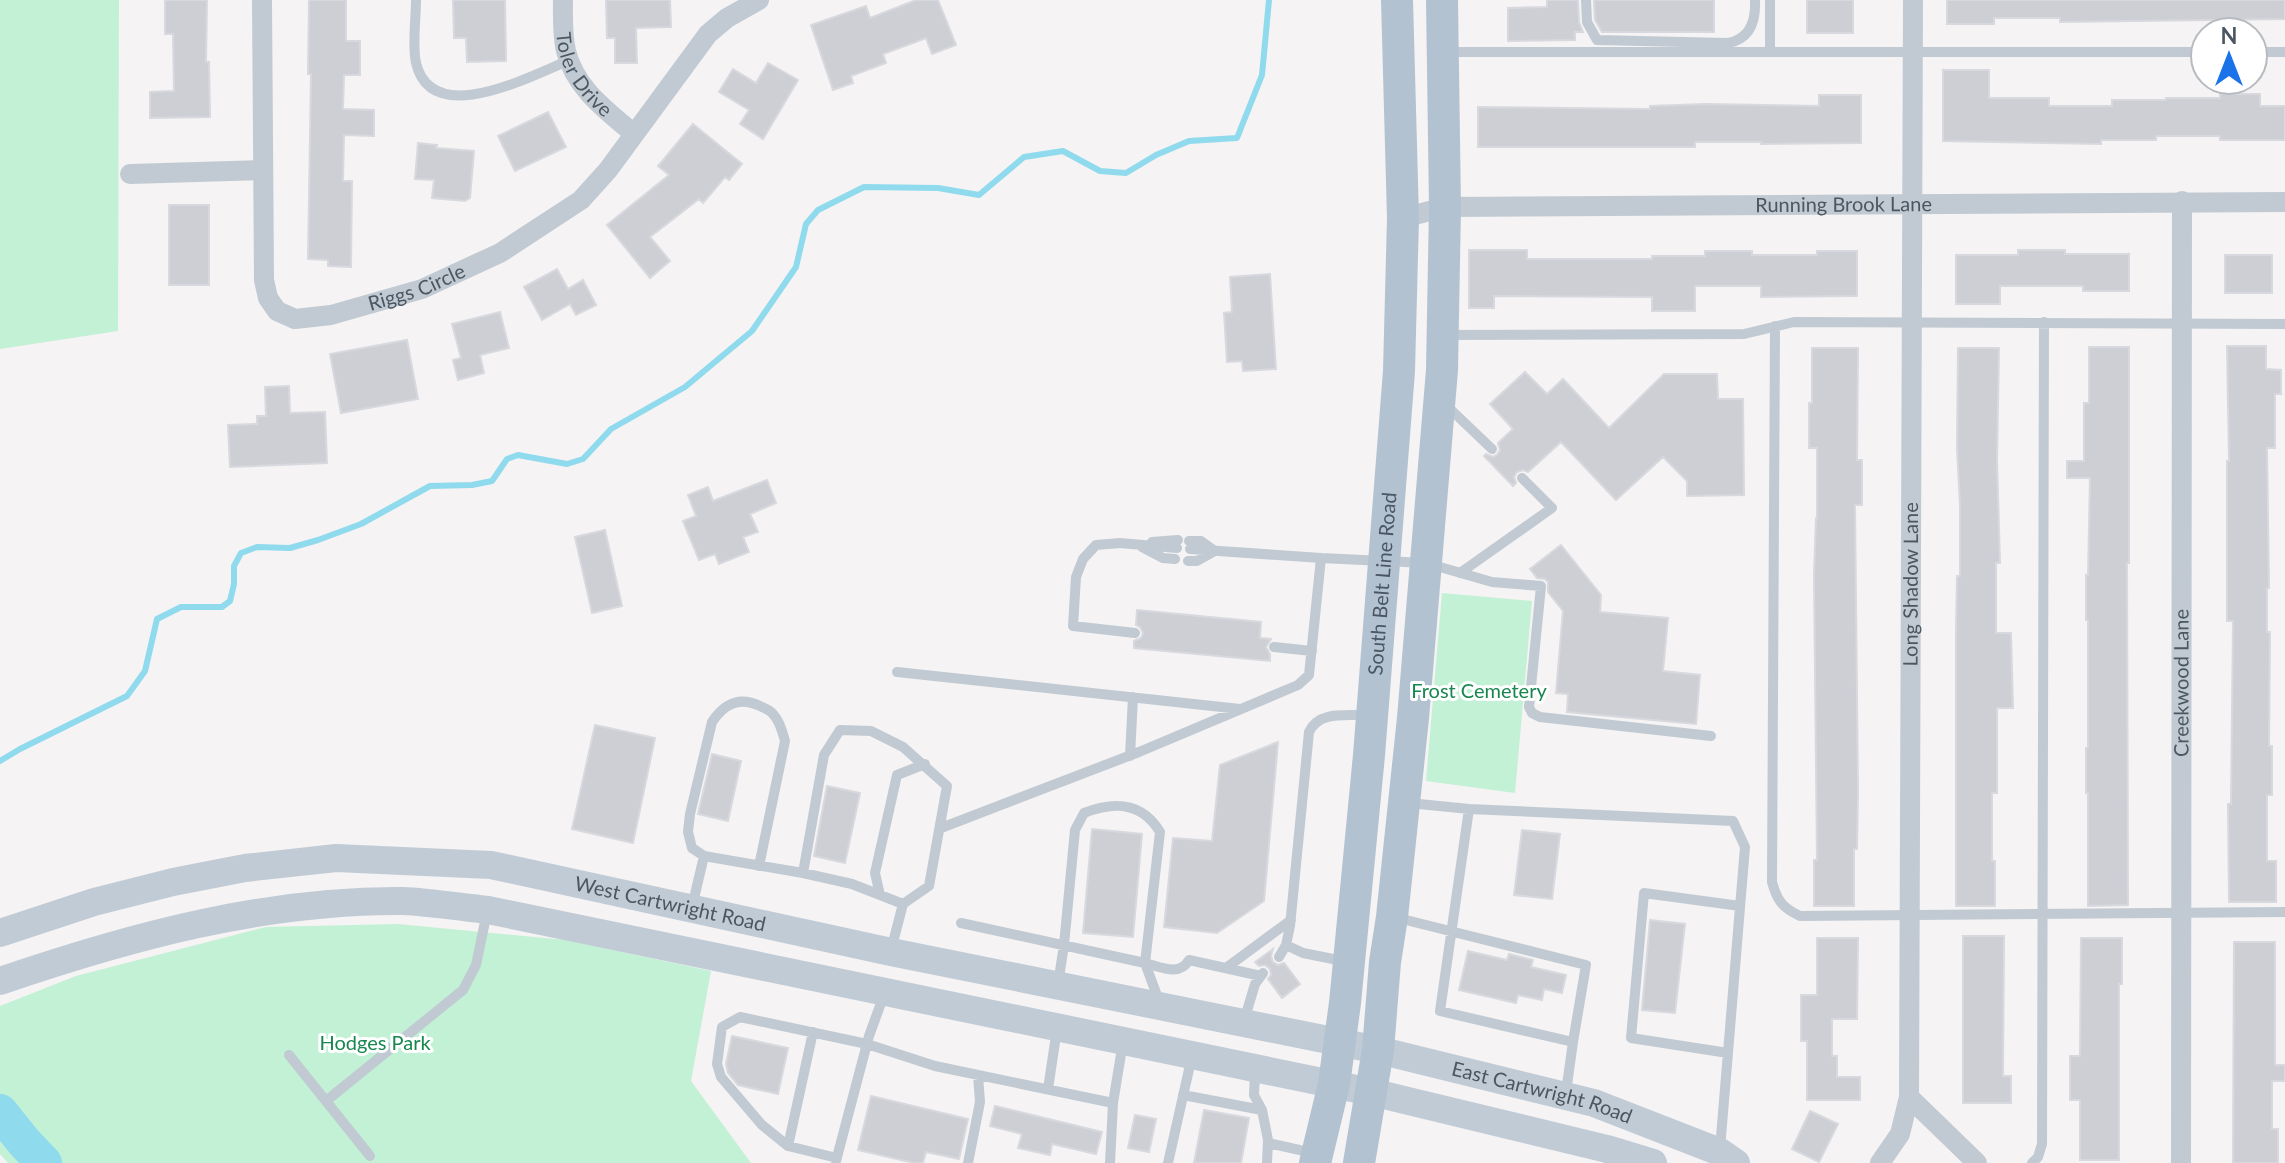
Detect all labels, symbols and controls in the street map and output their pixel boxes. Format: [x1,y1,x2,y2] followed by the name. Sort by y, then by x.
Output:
[2189,16,2269,96] north arrow
[2221,22,2237,49] text: N
[552,31,618,121] street label: Toler Drive
[1755,191,1932,216] street label: Running Brook Lane
[365,258,468,315] street label: Riggs Circle
[1362,491,1400,676] street label: South Belt Line Road
[1898,502,1922,666] street label: Long Shadow Lane
[2168,609,2193,757] street label: Creekwood Lane
[1411,678,1547,702] park label: Frost Cemetery
[573,871,768,935] street label: West Cartwright Road
[319,1030,431,1054] park label: Hodges Park
[1450,1056,1636,1128] street label: East Cartwright Road

